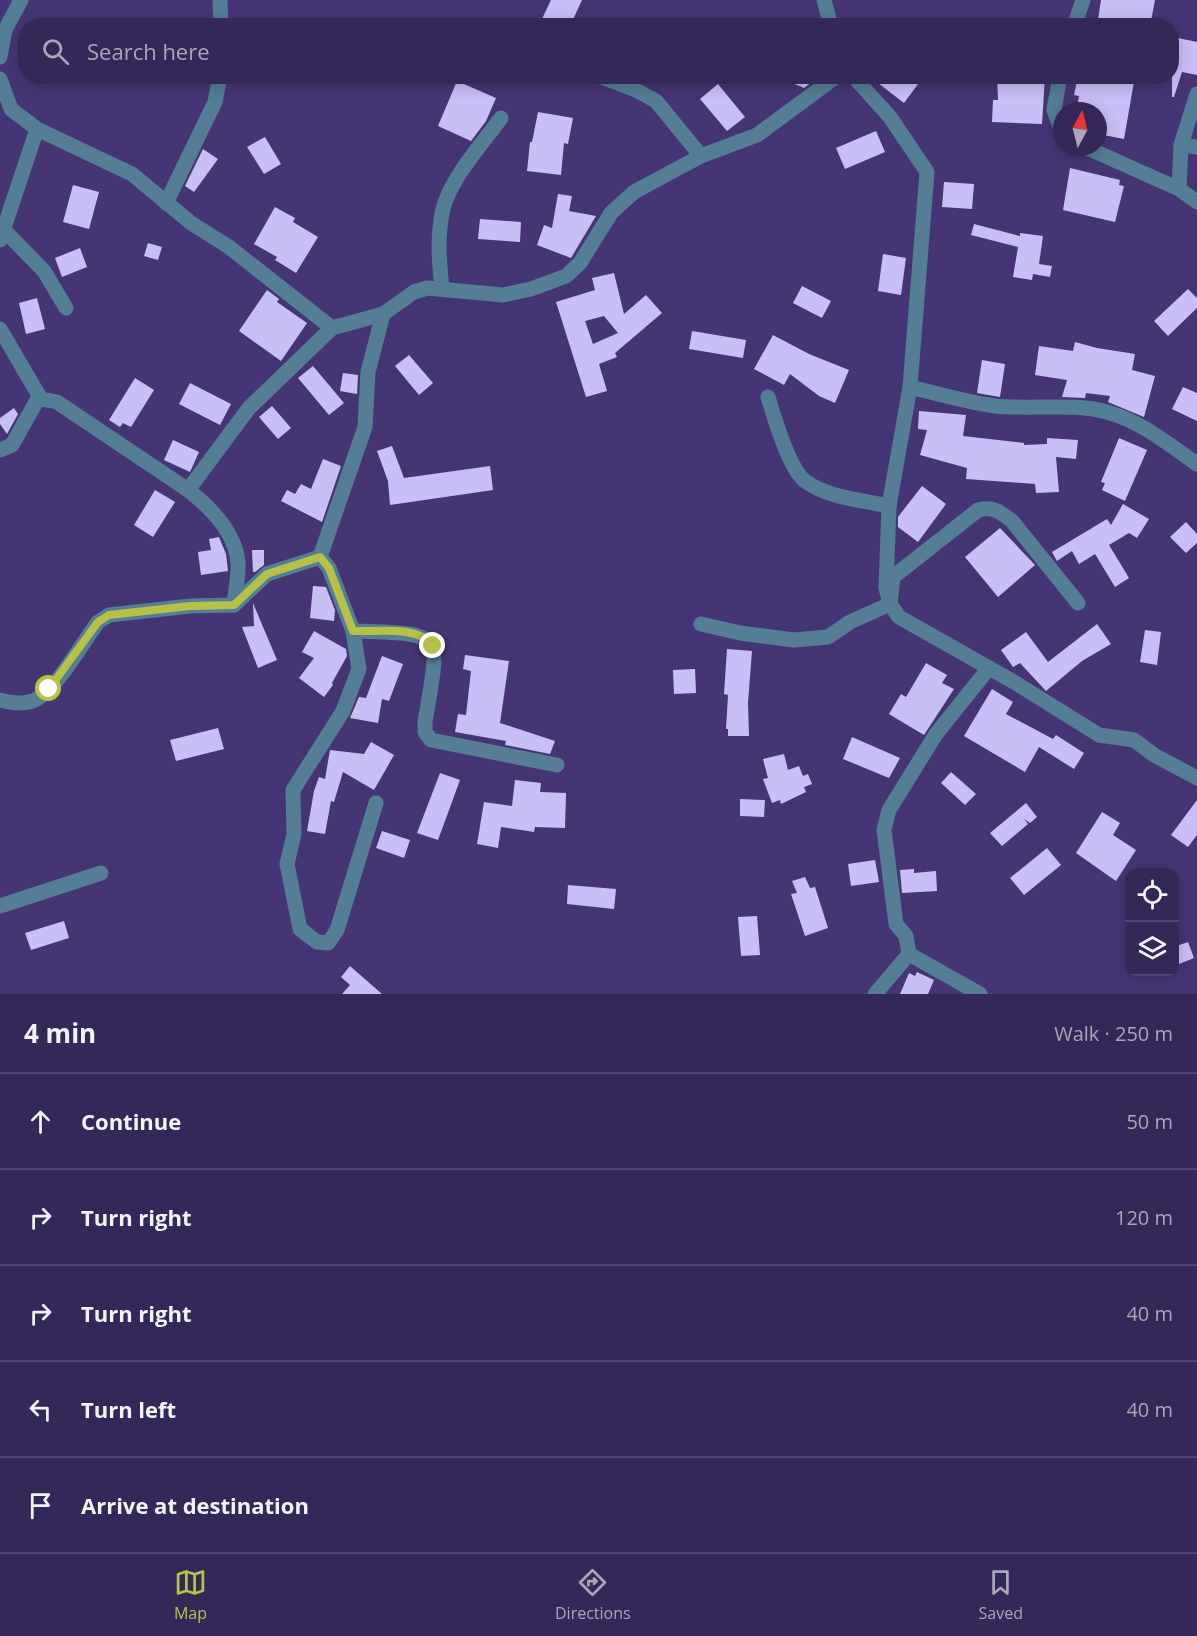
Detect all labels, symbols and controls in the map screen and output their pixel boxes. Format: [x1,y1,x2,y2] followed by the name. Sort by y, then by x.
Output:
[18,18,1179,84] search box
[39,35,72,68] icon: search
[87,36,210,66] text: Search here
[1053,102,1107,156] north arrow
[419,632,445,658] route end
[35,675,61,701] route start
[1125,868,1179,976] map controls
[1125,868,1179,922] button: locate
[1125,922,1179,976] button: layers
[24,1015,96,1051] text: 4 min
[1054,1020,1173,1047] text: Walk · 250 m
[24,1105,57,1138] icon: ahead
[81,1106,181,1136] text: Continue
[1126,1108,1173,1135] text: 50 m
[24,1201,57,1234] icon: right
[81,1202,192,1232] text: Turn right
[1115,1204,1173,1231] text: 120 m
[24,1297,57,1330] icon: right
[81,1298,192,1328] text: Turn right
[1126,1300,1173,1327] text: 40 m
[24,1393,57,1426] icon: left
[81,1394,176,1424] text: Turn left
[1126,1396,1173,1423] text: 40 m
[24,1489,57,1522] icon: arrive
[81,1490,309,1520] text: Arrive at destination
[174,1566,207,1624] tab: Map
[555,1566,631,1624] tab: Directions
[979,1566,1023,1624] tab: Saved

